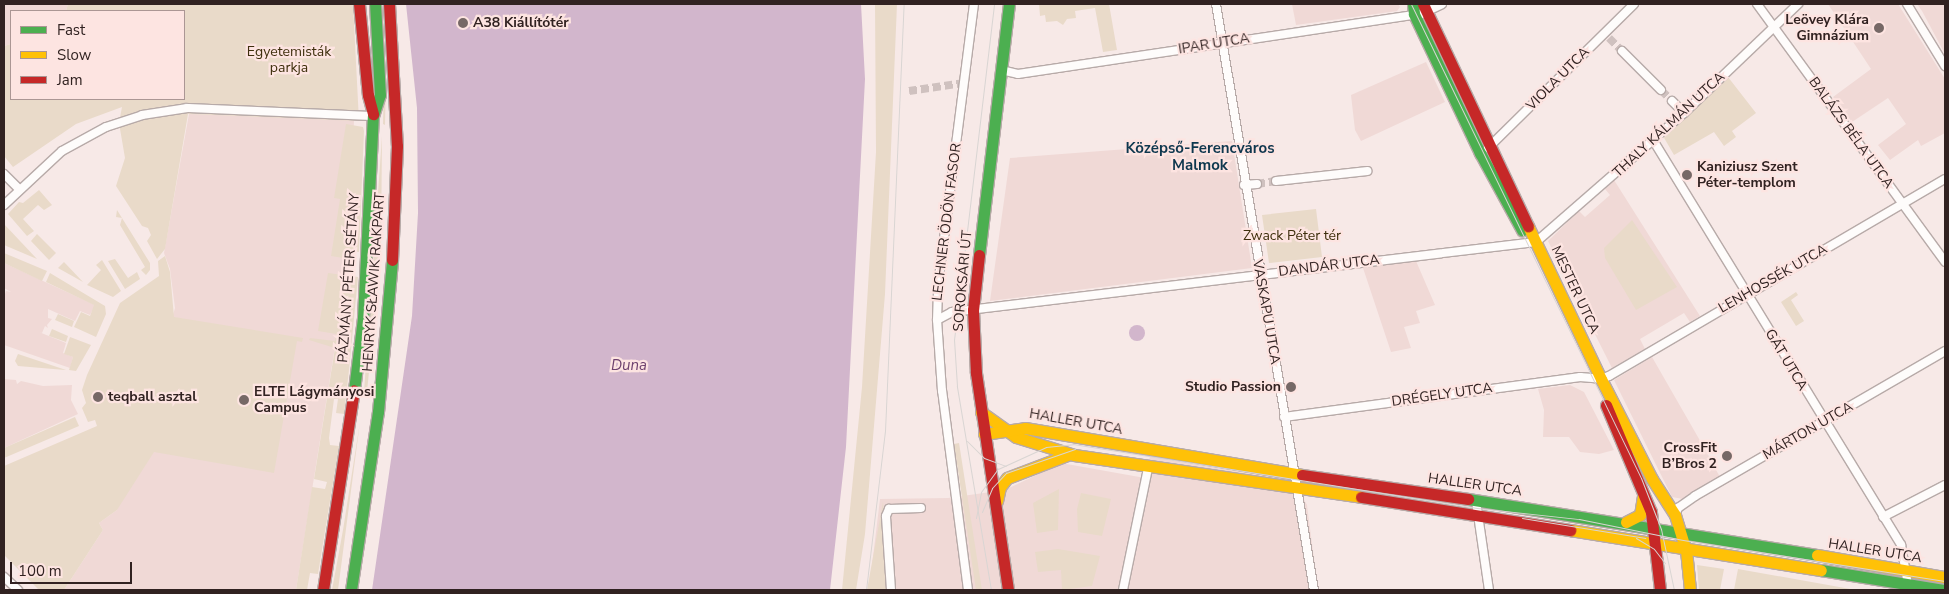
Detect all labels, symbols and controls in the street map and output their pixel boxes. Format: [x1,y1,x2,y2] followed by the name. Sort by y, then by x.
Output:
[10,10,185,100] legend
[1785,12,1869,44] place label: Leövey Klára Gimnázium
[473,15,569,31] place label: A38 Kiállítótér
[457,17,469,29] marker: A38 Kiállítótér
[57,20,85,40] text: Fast
[1873,22,1885,34] marker: Leövey Klára Gimnázium
[1177,30,1251,58] street label: IPAR UTCA
[247,44,331,76] park label: Egyetemisták parkja
[1523,44,1593,114] street label: VIOLA UTCA
[57,45,91,65] text: Slow
[1610,69,1728,181] street label: THALY KÁLMÁN UTCA
[57,70,83,90] text: Jam
[1805,74,1897,192] street label: BALÁZS BÉLA UTCA
[1126,139,1274,174] district label: Középső-Ferencváros Malmok
[929,142,965,302] street label: LECHNER ÖDÖN FASOR
[1697,159,1798,192] place label: Kaniziusz Szent Péter-templom
[1681,169,1693,181] marker: Kaniziusz Szent Péter-templom
[359,192,389,372] street label: HENRYK SŁAWIK RAKPART
[335,193,363,363] street label: PÁZMÁNY PÉTER SÉTÁNY
[1243,228,1341,244] park label: Zwack Péter tér
[950,230,976,332] street label: SOROKSÁRI ÚT
[1716,241,1830,317] street label: LENHOSSÉK UTCA
[1547,243,1603,337] street label: MESTER UTCA
[1278,251,1380,281] street label: DANDÁR UTCA
[1249,258,1283,366] street label: VASKAPU UTCA
[1761,326,1811,394] street label: GÁT UTCA
[611,357,647,375] water label: Duna
[1185,379,1281,395] place label: Studio Passion
[1391,380,1493,410] street label: DRÉGELY UTCA
[1285,381,1297,393] marker: Studio Passion
[254,384,374,417] place label: ELTE Lágymányosi Campus
[108,389,197,405] place label: teqball asztal
[92,391,104,403] marker: teqball asztal
[238,394,250,406] marker: ELTE Lágymányosi Campus
[1760,398,1856,464] street label: MÁRTON UTCA
[1028,406,1124,438] street label: HALLER UTCA
[1662,440,1717,472] place label: CrossFit B’Bros 2
[1721,450,1733,462] marker: CrossFit B’Bros 2
[1427,470,1523,500] street label: HALLER UTCA
[1827,535,1923,567] street label: HALLER UTCA
[12,552,135,584] scale bar
[18,561,62,581] text: 100 m

